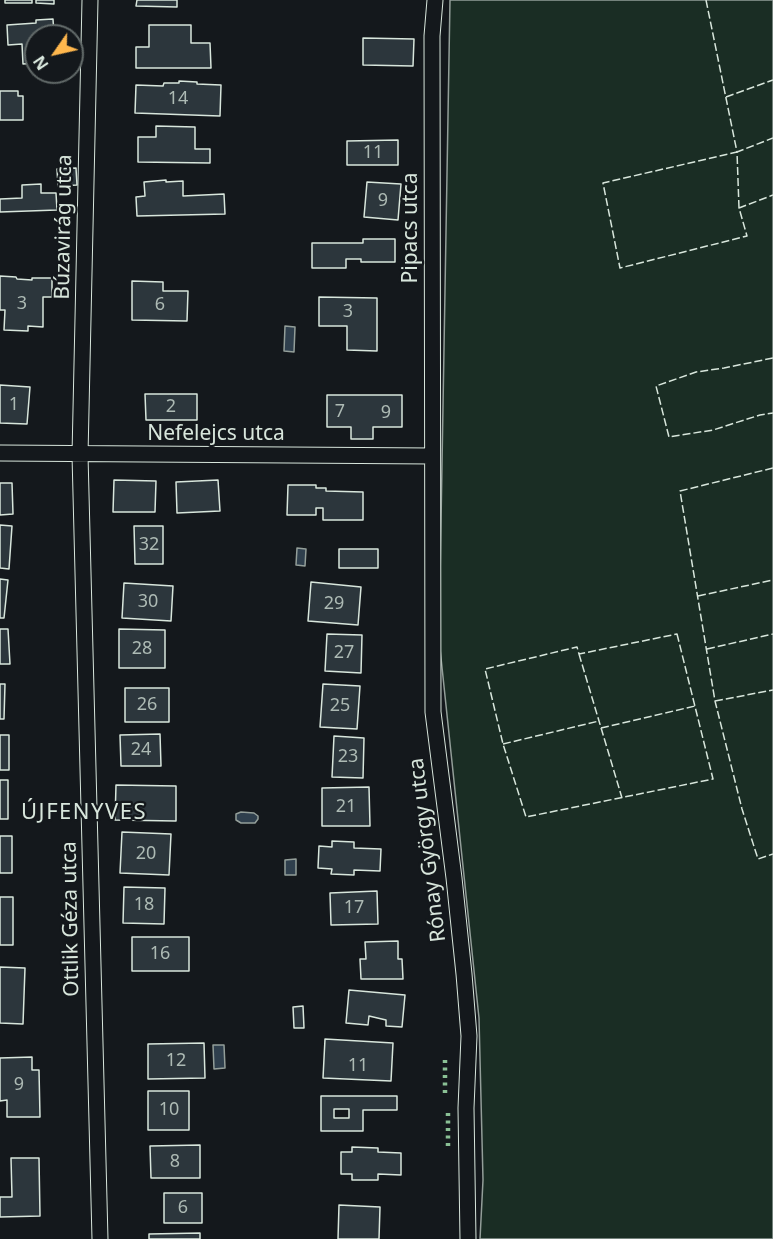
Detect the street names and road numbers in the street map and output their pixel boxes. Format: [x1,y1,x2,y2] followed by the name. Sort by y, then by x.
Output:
[50,154,78,300] street label: Búzavirág utca
[398,173,424,283] street label: Pipacs utca
[147,421,285,447] street label: Nefelejcs utca
[404,756,452,944] street label: Rónay György utca
[57,841,85,997] street label: Ottlik Géza utca

